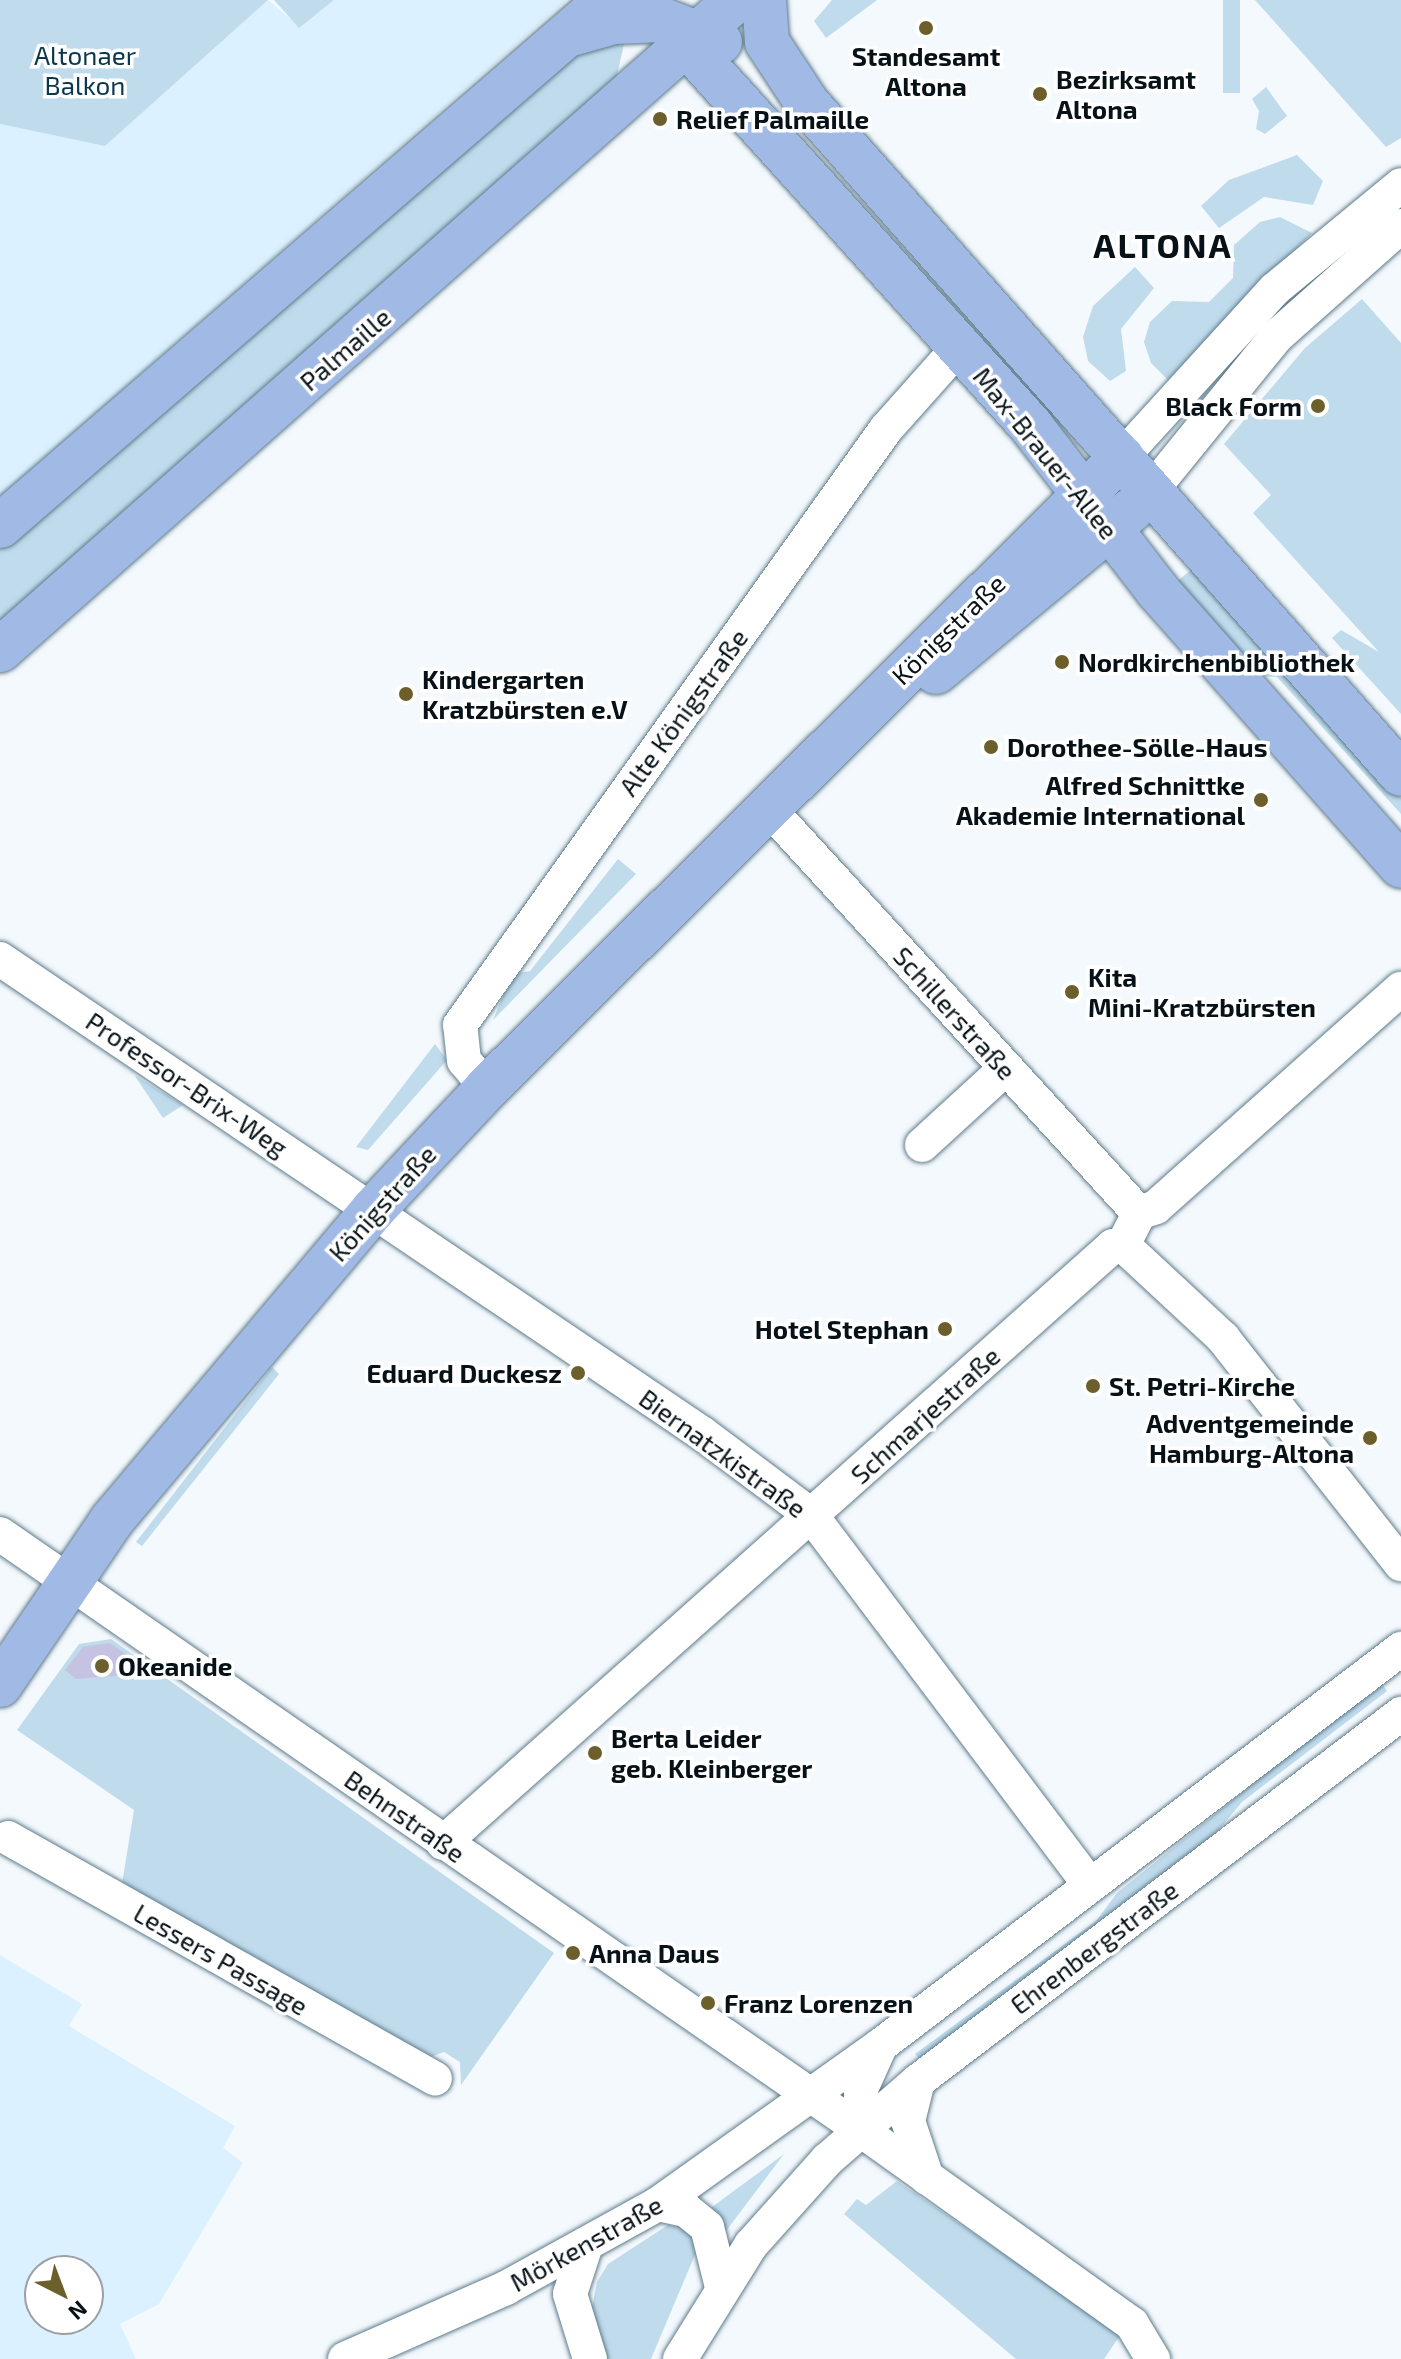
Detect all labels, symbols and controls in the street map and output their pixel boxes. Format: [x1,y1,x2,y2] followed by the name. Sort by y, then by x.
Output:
[917,19,935,37] marker: Standesamt Altona
[34,39,136,100] park label: Altonaer Balkon
[852,40,1000,102] place label: Standesamt Altona
[1056,63,1196,124] place label: Bezirksamt Altona
[1031,85,1049,103] marker: Bezirksamt Altona
[676,103,870,135] place label: Relief Palmaille
[651,110,669,128] marker: Relief Palmaille
[1093,225,1233,265] district label: ALTONA
[293,301,397,397] street label: Palmaille
[967,361,1125,545] street label: Max-Brauer-Allee
[1165,390,1302,422] place label: Black Form
[1309,397,1327,415] marker: Black Form
[885,567,1011,691] street label: Königstraße
[612,623,754,801] street label: Alte Königstraße
[1078,646,1355,678] place label: Nordkirchenbibliothek
[1053,653,1071,671] marker: Nordkirchenbibliothek
[422,663,628,724] place label: Kindergarten Kratzbürsten e.V
[397,685,415,703] marker: Kindergarten Kratzbürsten e.V
[1007,731,1268,763] place label: Dorothee-Sölle-Haus
[982,738,1000,756] marker: Dorothee-Sölle-Haus
[956,769,1245,830] place label: Alfred Schnittke Akademie International
[1252,791,1270,809] marker: Alfred Schnittke Akademie International
[887,940,1023,1086] street label: Schillerstraße
[1088,961,1316,1022] place label: Kita Mini-Kratzbürsten
[1063,983,1081,1001] marker: Kita Mini-Kratzbürsten
[80,1005,294,1163] street label: Professor-Brix-Weg
[322,1139,442,1267] street label: Königstraße
[754,1313,929,1345] place label: Hotel Stephan
[936,1320,954,1338] marker: Hotel Stephan
[844,1340,1006,1490] street label: Schmarjestraße
[366,1357,562,1389] place label: Eduard Duckesz
[569,1364,587,1382] marker: Eduard Duckesz
[1109,1370,1295,1402] place label: St. Petri-Kirche
[1084,1377,1102,1395] marker: St. Petri-Kirche
[634,1382,812,1524] street label: Biernatzkistraße
[1146,1407,1354,1468] place label: Adventgemeinde Hamburg-Altona
[1361,1429,1379,1447] marker: Adventgemeinde Hamburg-Altona
[118,1650,232,1682] place label: Okeanide
[93,1657,111,1675] marker: Okeanide
[611,1722,812,1784] place label: Berta Leider geb. Kleinberger
[586,1744,604,1762] marker: Berta Leider geb. Kleinberger
[339,1763,471,1869] street label: Behnstraße
[1004,1874,1184,2020] street label: Ehrenbergstraße
[128,1897,314,2021] street label: Lessers Passage
[589,1937,719,1969] place label: Anna Daus
[564,1944,582,1962] marker: Anna Daus
[724,1987,913,2019] place label: Franz Lorenzen
[699,1994,717,2012] marker: Franz Lorenzen
[504,2188,668,2298] street label: Mörkenstraße
[24,2255,104,2335] north arrow
[64,2296,93,2326] text: N

